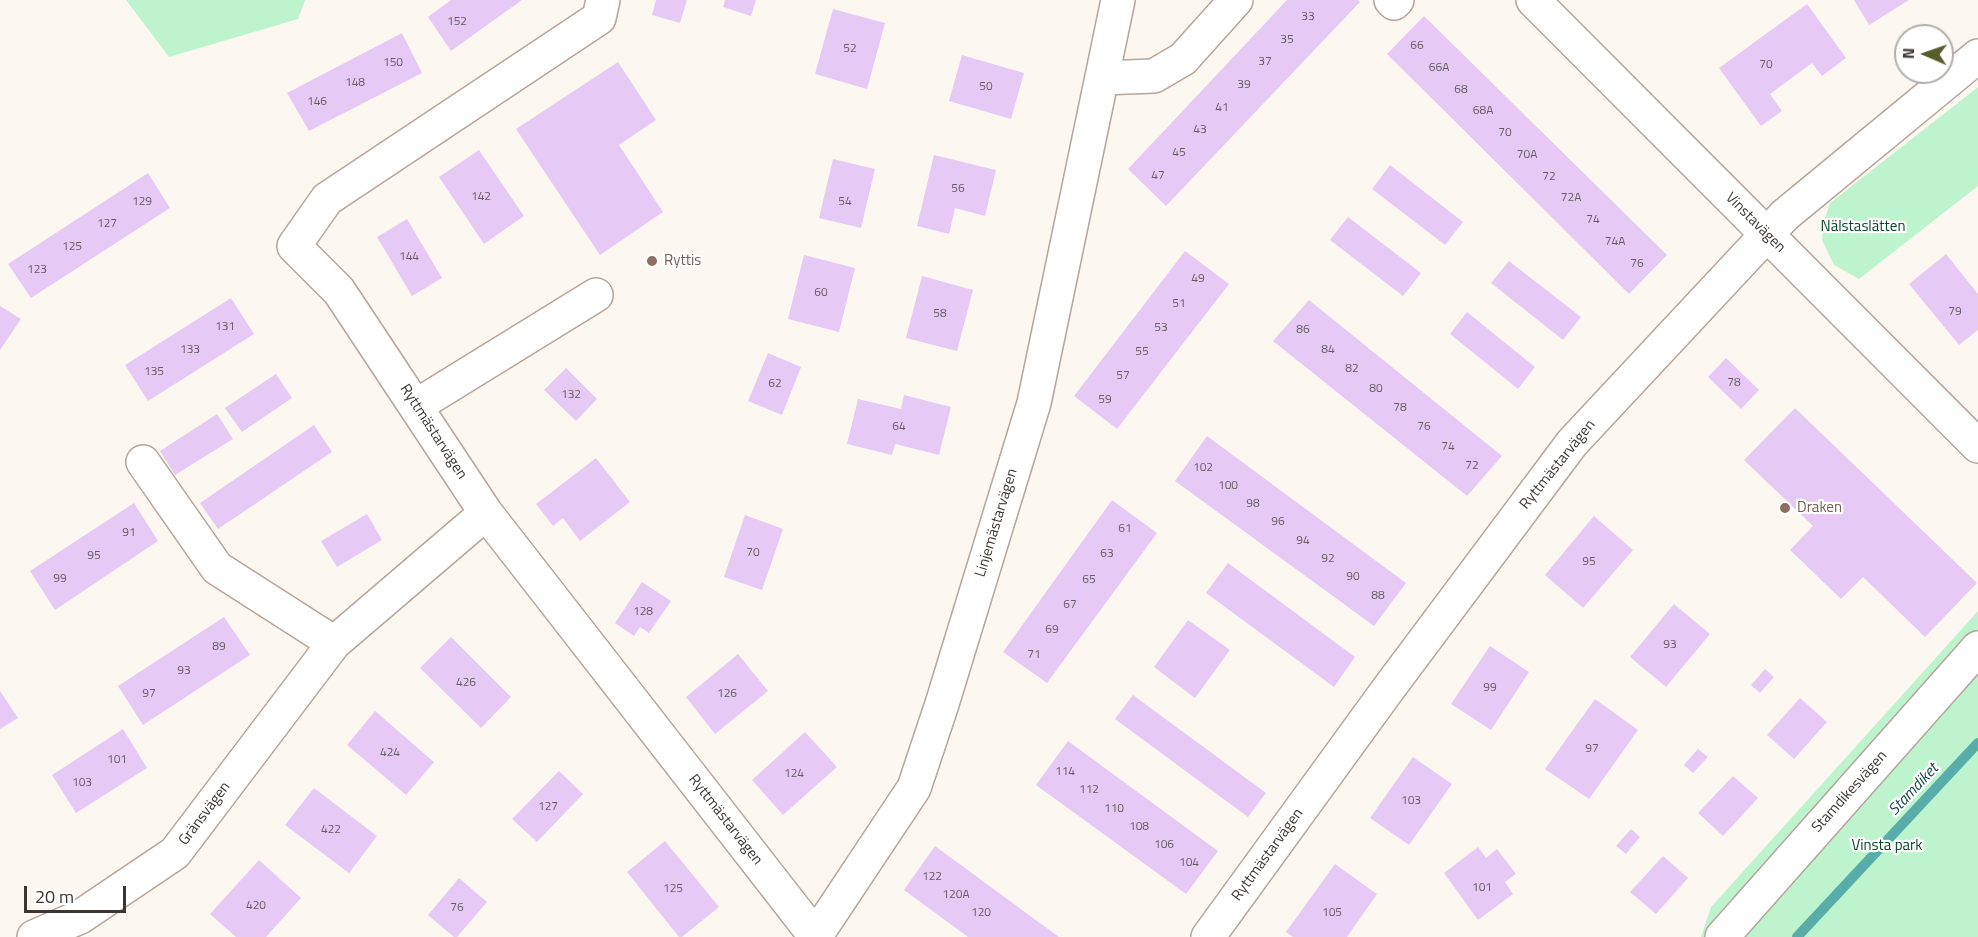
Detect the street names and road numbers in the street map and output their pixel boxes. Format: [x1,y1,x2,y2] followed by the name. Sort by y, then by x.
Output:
[1721,189,1789,257] street label: Vinstavägen
[396,381,470,483] street label: Ryttmästarvägen
[1516,417,1600,513] street label: Ryttmästarvägen
[972,467,1022,579] street label: Linjemästarvägen
[1809,747,1891,837] street label: Stamdikesvägen
[684,771,766,869] street label: Ryttmästarvägen
[175,779,235,849] street label: Gränsvägen
[1228,805,1308,905] street label: Ryttmästarvägen

